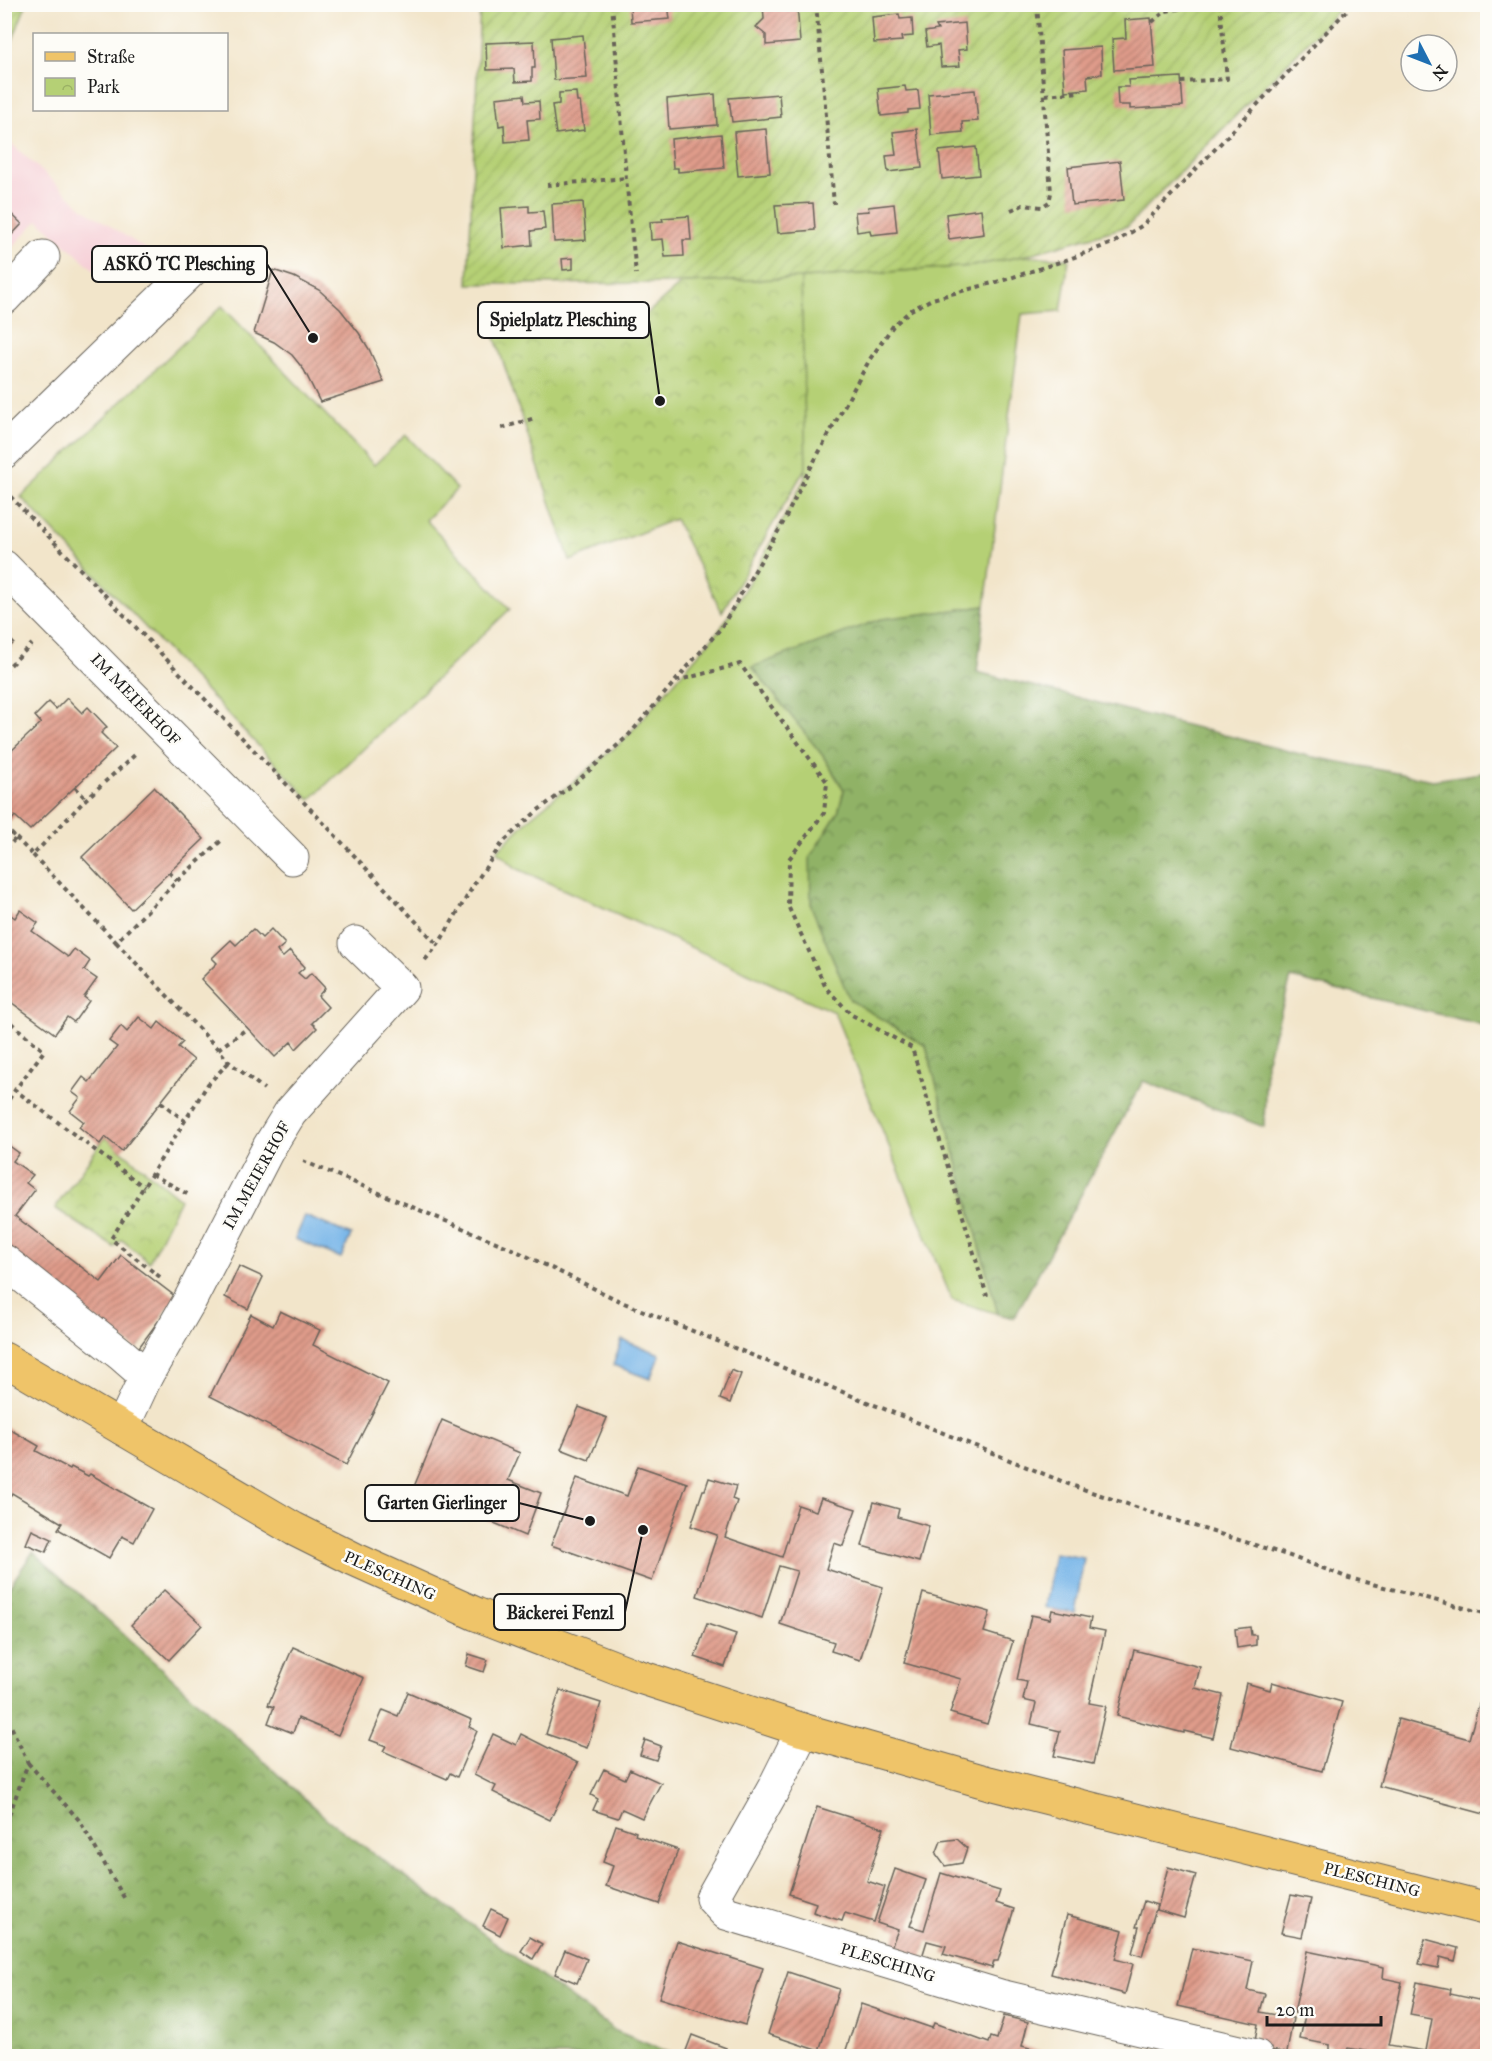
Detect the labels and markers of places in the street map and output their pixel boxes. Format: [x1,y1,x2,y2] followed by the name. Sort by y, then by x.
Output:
[92,246,267,282] callout: ASKÖ TC Plesching
[478,302,649,338] callout: Spielplatz Plesching
[365,1485,519,1521] callout: Garten Gierlinger
[494,1594,625,1630] callout: Bäckerei Fenzl

